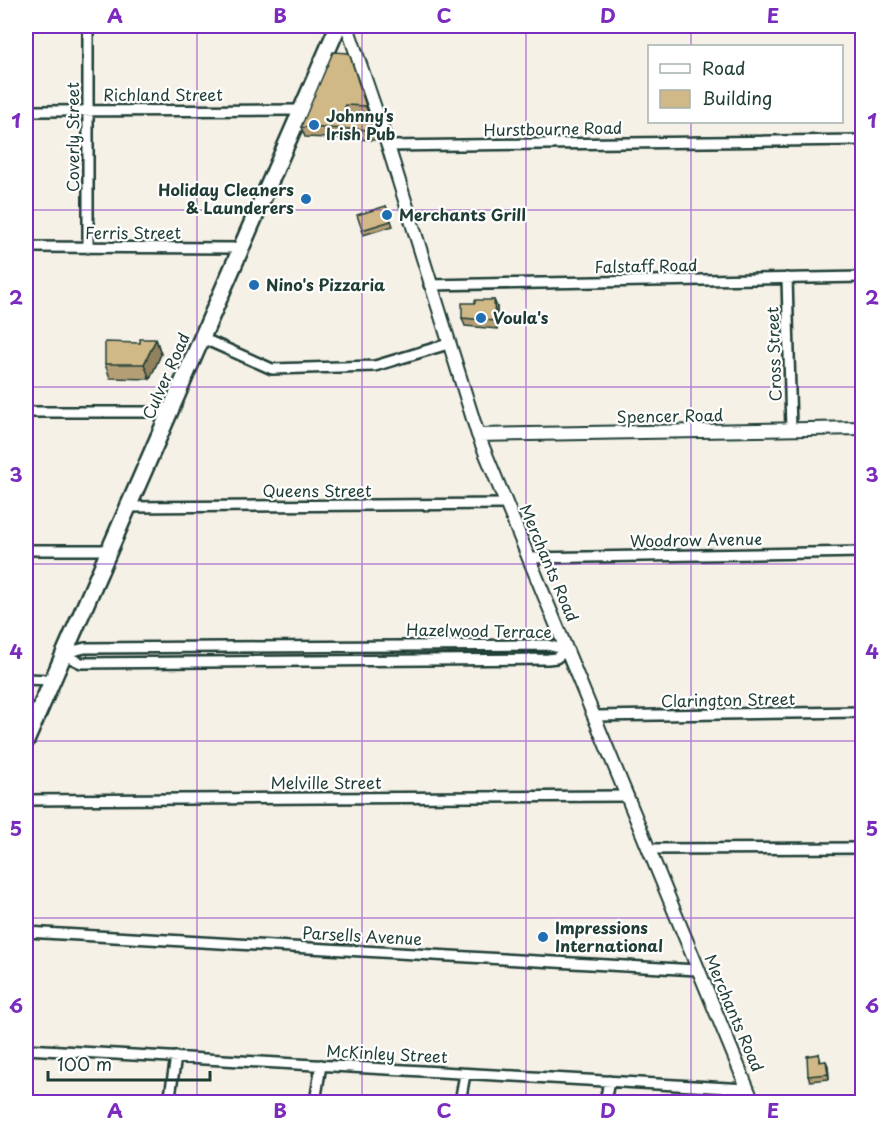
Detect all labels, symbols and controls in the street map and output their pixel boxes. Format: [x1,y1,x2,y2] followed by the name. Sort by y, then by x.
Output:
[107,0,123,30] text: A
[273,0,287,30] text: B
[436,0,452,30] text: C
[600,0,616,30] text: D
[767,0,779,30] text: E
[648,45,843,123] legend
[702,54,746,81] text: Road
[60,81,84,192] street label: Coverly Street
[103,82,223,106] street label: Richland Street
[702,84,772,111] text: Building
[326,103,395,145] place label: Johnny’s Irish Pub
[11,105,21,135] text: 1
[867,105,877,135] text: 1
[483,115,623,141] street label: Hurstbourne Road
[307,118,321,132] marker: Johnny’s Irish Pub
[158,177,294,219] place label: Holiday Cleaners & Launderers
[299,192,313,206] marker: Holiday Cleaners & Launderers
[399,202,526,226] place label: Merchants Grill
[380,208,394,222] marker: Merchants Grill
[85,220,181,244] street label: Ferris Street
[594,252,698,278] street label: Falstaff Road
[266,272,385,296] place label: Nino's Pizzaria
[247,278,261,292] marker: Nino's Pizzaria
[9,282,23,312] text: 2
[865,282,879,312] text: 2
[493,305,549,329] place label: Voula's
[759,306,787,402] street label: Cross Street
[474,311,488,325] marker: Voula's
[135,328,195,423] street label: Culver Road
[617,402,723,428] street label: Spencer Road
[9,459,23,489] text: 3
[865,459,879,489] text: 3
[262,478,372,502] street label: Queens Street
[514,500,586,625] street label: Merchants Road
[630,526,762,552] street label: Woodrow Avenue
[406,617,552,643] street label: Hazelwood Terrace
[9,636,23,666] text: 4
[865,636,879,666] text: 4
[661,686,796,712] street label: Clarington Street
[271,770,382,794] street label: Melville Street
[10,813,22,843] text: 5
[866,813,878,843] text: 5
[555,915,663,957] place label: Impressions International
[302,920,423,950] street label: Parsells Avenue
[536,930,550,944] marker: Impressions International
[699,950,771,1075] street label: Merchants Road
[9,990,23,1020] text: 6
[865,990,879,1020] text: 6
[326,1038,449,1068] street label: McKinley Street
[48,1044,210,1082] scale bar
[57,1050,112,1077] text: 100 m
[107,1095,123,1125] text: A
[273,1095,287,1125] text: B
[436,1095,452,1125] text: C
[600,1095,616,1125] text: D
[767,1095,779,1125] text: E

